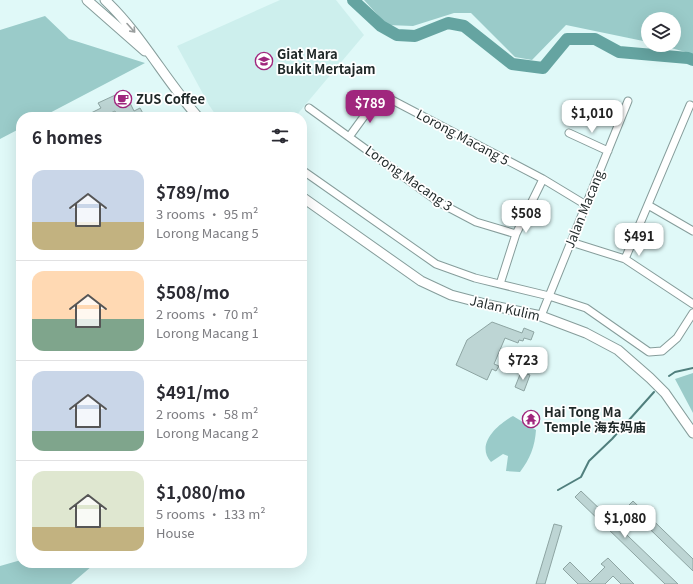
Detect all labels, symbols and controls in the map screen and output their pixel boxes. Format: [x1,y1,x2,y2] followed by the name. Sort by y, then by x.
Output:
[641,12,681,52] map controls
[641,12,681,52] button: layers
[127,23,136,33] one-way arrow
[277,44,376,78] place label: Giat Mara Bukit Mertajam
[254,51,274,71] school or university icon: Giat Mara Bukit Mertajam
[113,89,133,109] cafe icon: ZUS Coffee
[136,89,205,108] place label: ZUS Coffee
[346,90,394,124] pin: $789
[355,93,385,112] text: $789
[559,100,625,134] pin: $1,010
[571,103,613,122] text: $1,010
[413,104,513,169] street label: Lorong Macang 5
[32,124,102,149] text: 6 homes
[269,125,291,147] icon: filters
[362,140,457,215] street label: Lorong Macang 3
[559,166,608,251] street label: Jalan Macang
[156,179,230,204] text: $789/mo
[64,186,112,234] icon: home
[502,200,550,234] pin: $508
[511,203,541,222] text: $508
[156,204,258,223] text: 3 rooms · 95 m²
[156,223,259,242] text: Lorong Macang 5
[615,223,663,257] pin: $491
[624,226,654,245] text: $491
[156,279,230,304] text: $508/mo
[64,287,112,335] icon: home
[468,290,542,325] street label: Jalan Kulim
[156,304,258,323] text: 2 rooms · 70 m²
[156,323,259,342] text: Lorong Macang 1
[499,347,547,381] pin: $723
[508,350,538,369] text: $723
[156,379,230,404] text: $491/mo
[64,387,112,435] icon: home
[544,402,646,436] place label: Hai Tong Ma Temple 海东妈庙
[156,404,258,423] text: 2 rooms · 58 m²
[521,409,541,429] temple icon: Hai Tong Ma Temple 海东妈庙
[156,423,259,442] text: Lorong Macang 2
[156,479,245,504] text: $1,080/mo
[64,487,112,535] icon: home
[156,504,266,523] text: 5 rooms · 133 m²
[592,505,658,539] pin: $1,080
[604,508,646,527] text: $1,080
[156,523,195,542] text: House

